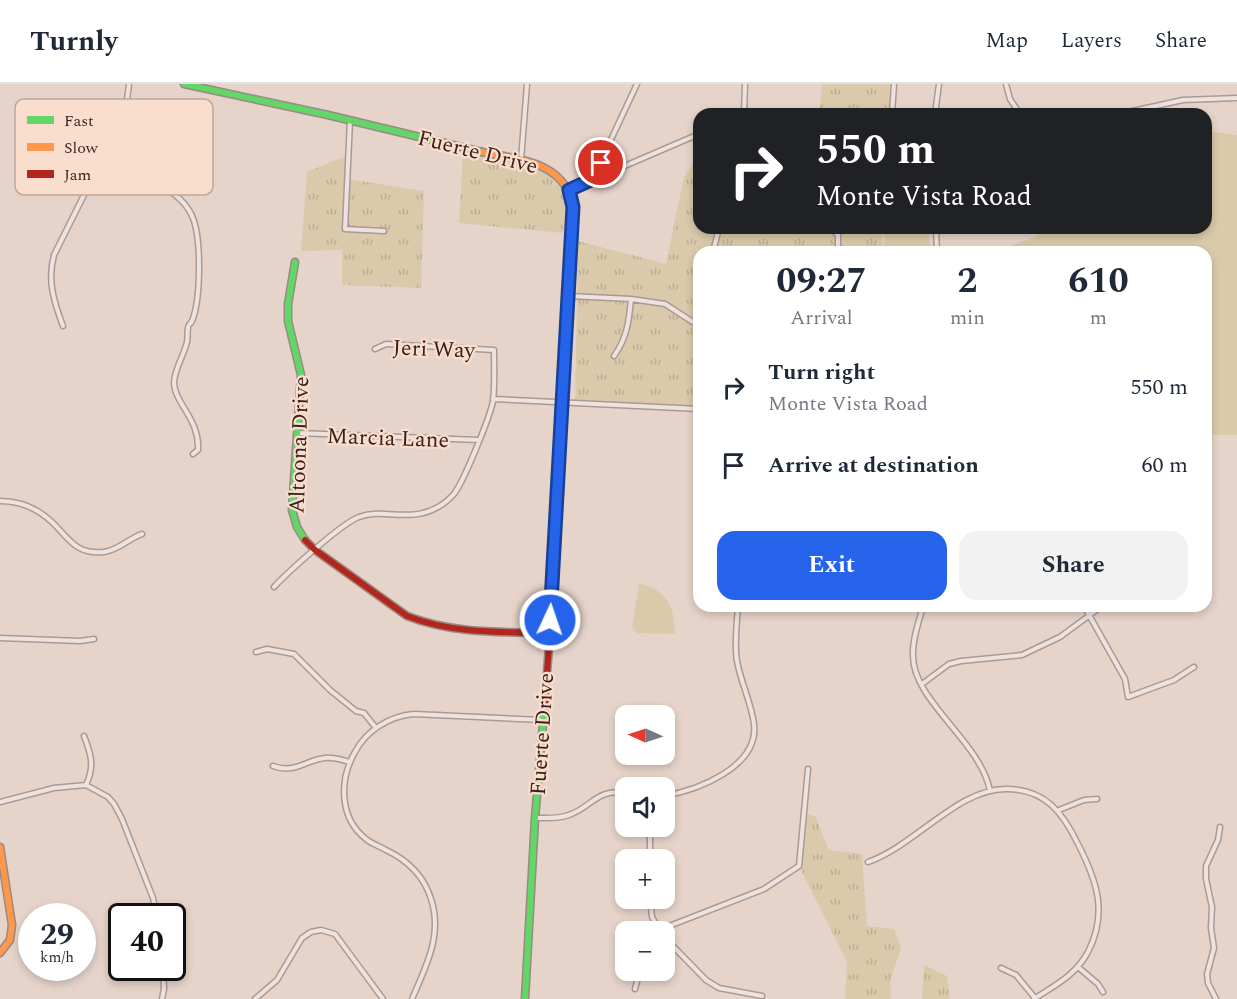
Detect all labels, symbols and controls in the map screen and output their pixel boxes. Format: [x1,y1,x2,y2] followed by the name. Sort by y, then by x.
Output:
[30,20,118,63] text: Turnly
[986,25,1028,57] text: Map
[1061,25,1122,57] text: Layers
[1155,25,1207,57] text: Share
[15,99,213,195] legend
[64,109,94,133] text: Fast
[816,119,935,182] text: 550 m
[414,122,541,183] street label: Fuerte Drive
[717,132,795,210] icon: right
[64,136,99,160] text: Slow
[575,137,626,188] pin
[584,146,617,179] icon: arrive
[64,163,92,187] text: Jam
[816,176,1032,218] text: Monte Vista Road
[776,254,867,309] text: 09:27
[957,254,978,309] text: 2
[1068,254,1129,309] text: 610
[790,303,853,333] text: Arrival
[950,303,985,333] text: min
[1090,303,1107,333] text: m
[392,332,477,367] street label: Jeri Way
[768,356,875,389] text: Turn right
[717,371,750,404] icon: right
[1131,371,1188,404] text: 550 m
[281,376,318,514] street label: Altoona Drive
[768,389,928,419] text: Monte Vista Road
[326,420,450,457] street label: Marcia Lane
[717,449,750,482] icon: arrive
[768,449,979,482] text: Arrive at destination
[1142,449,1188,482] text: 60 m
[717,531,947,600] button: Exit
[959,531,1188,600] button: Share
[518,588,582,652] position arrow
[522,672,563,797] street label: Fuerte Drive
[615,705,675,765] north arrow
[615,705,675,981] map controls
[615,777,675,837] button: sound
[615,849,675,909] button: +
[108,903,186,981] speed limit sign: 40
[40,912,74,958] text: 29
[615,921,675,981] button: −
[40,946,74,969] text: km/h

